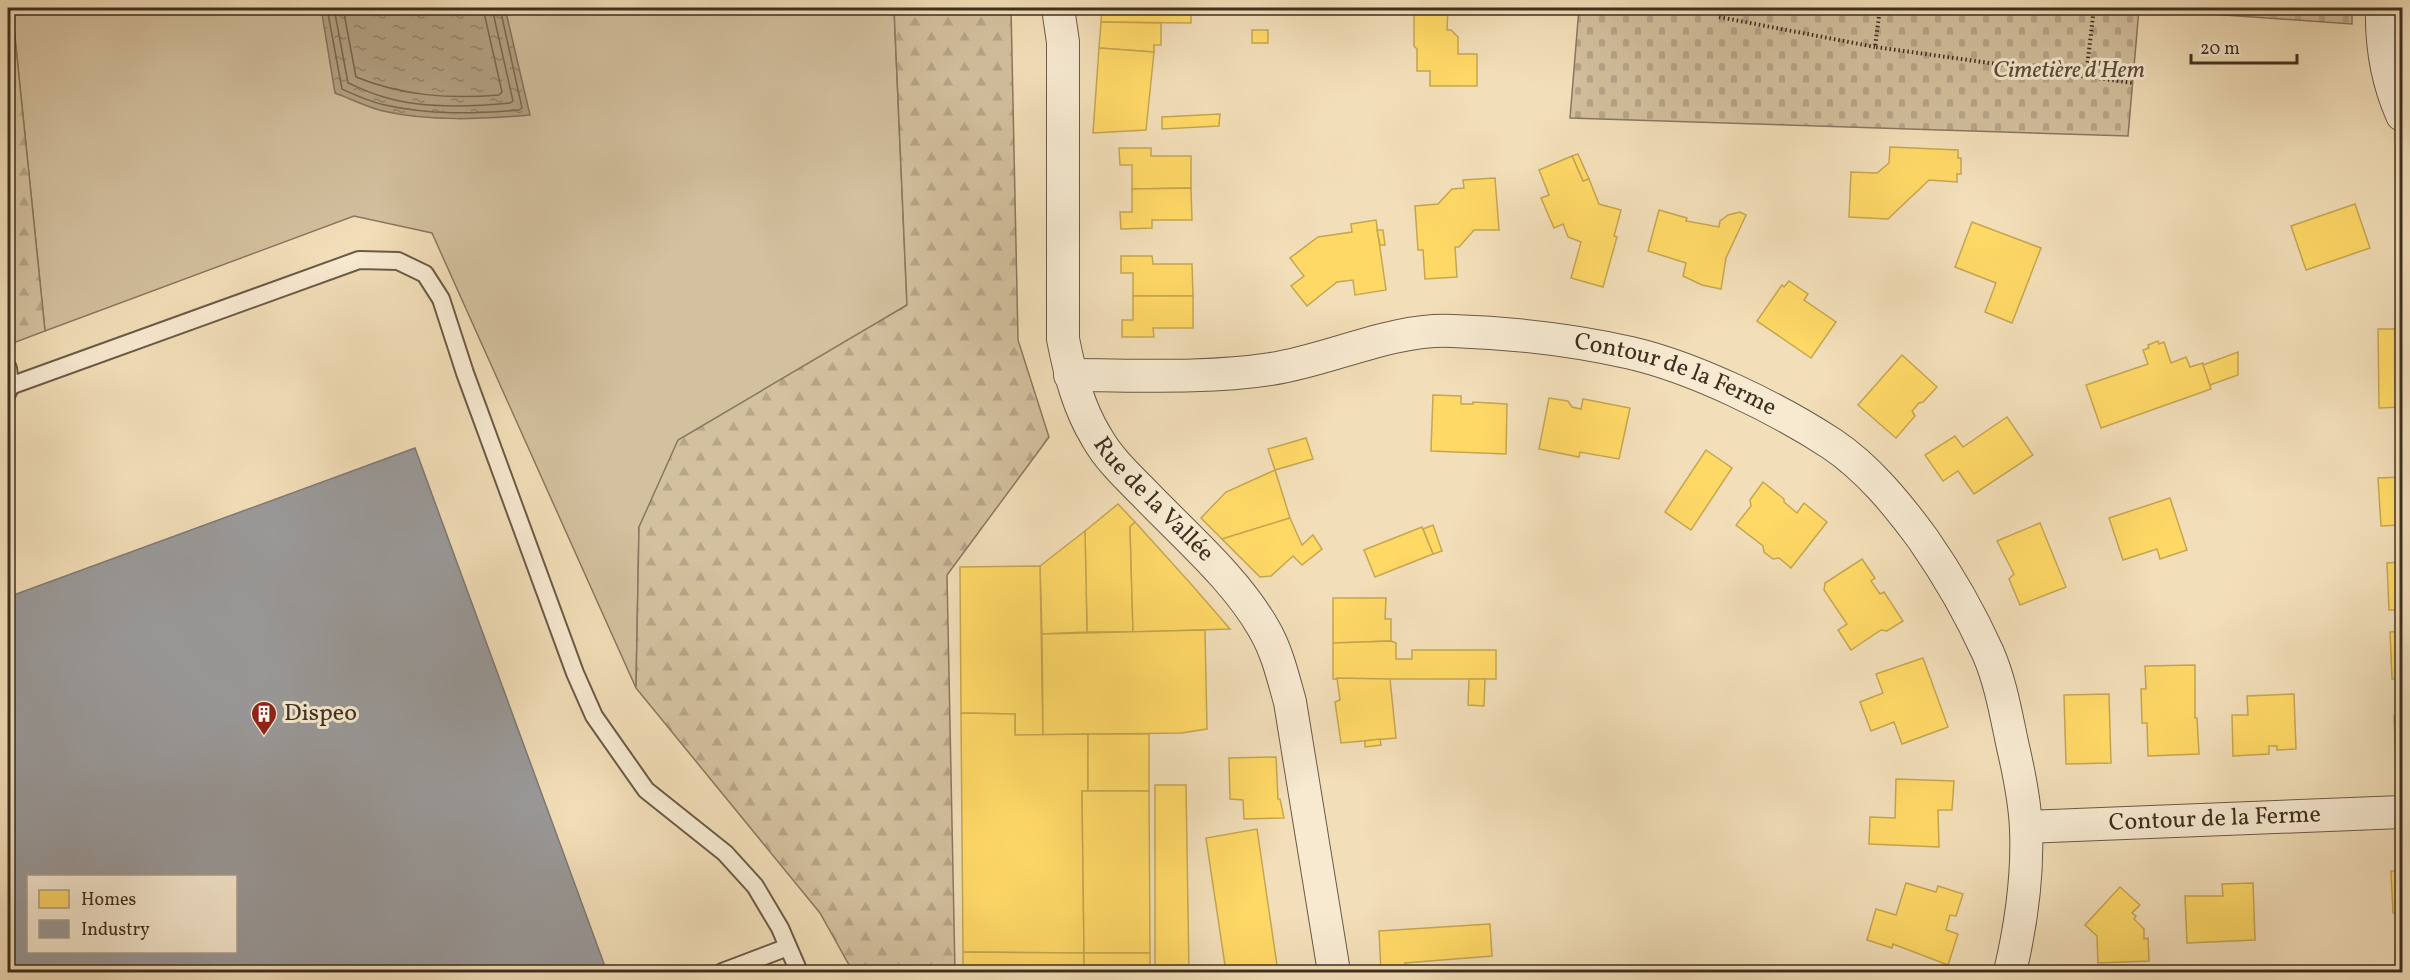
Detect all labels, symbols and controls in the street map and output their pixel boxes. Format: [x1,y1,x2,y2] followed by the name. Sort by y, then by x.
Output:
[2191,27,2298,65] scale bar
[2200,37,2240,62] text: 20 m
[1993,54,2145,88] park label: Cimetière d'Hem
[1572,325,1782,425] street label: Contour de la Ferme
[1084,430,1221,570] street label: Rue de la Vallée
[284,697,357,731] place label: Dispeo
[249,699,279,737] building icon: Dispeo
[2108,798,2322,841] street label: Contour de la Ferme
[27,875,237,953] legend
[81,888,136,913] text: Homes
[81,918,150,943] text: Industry

